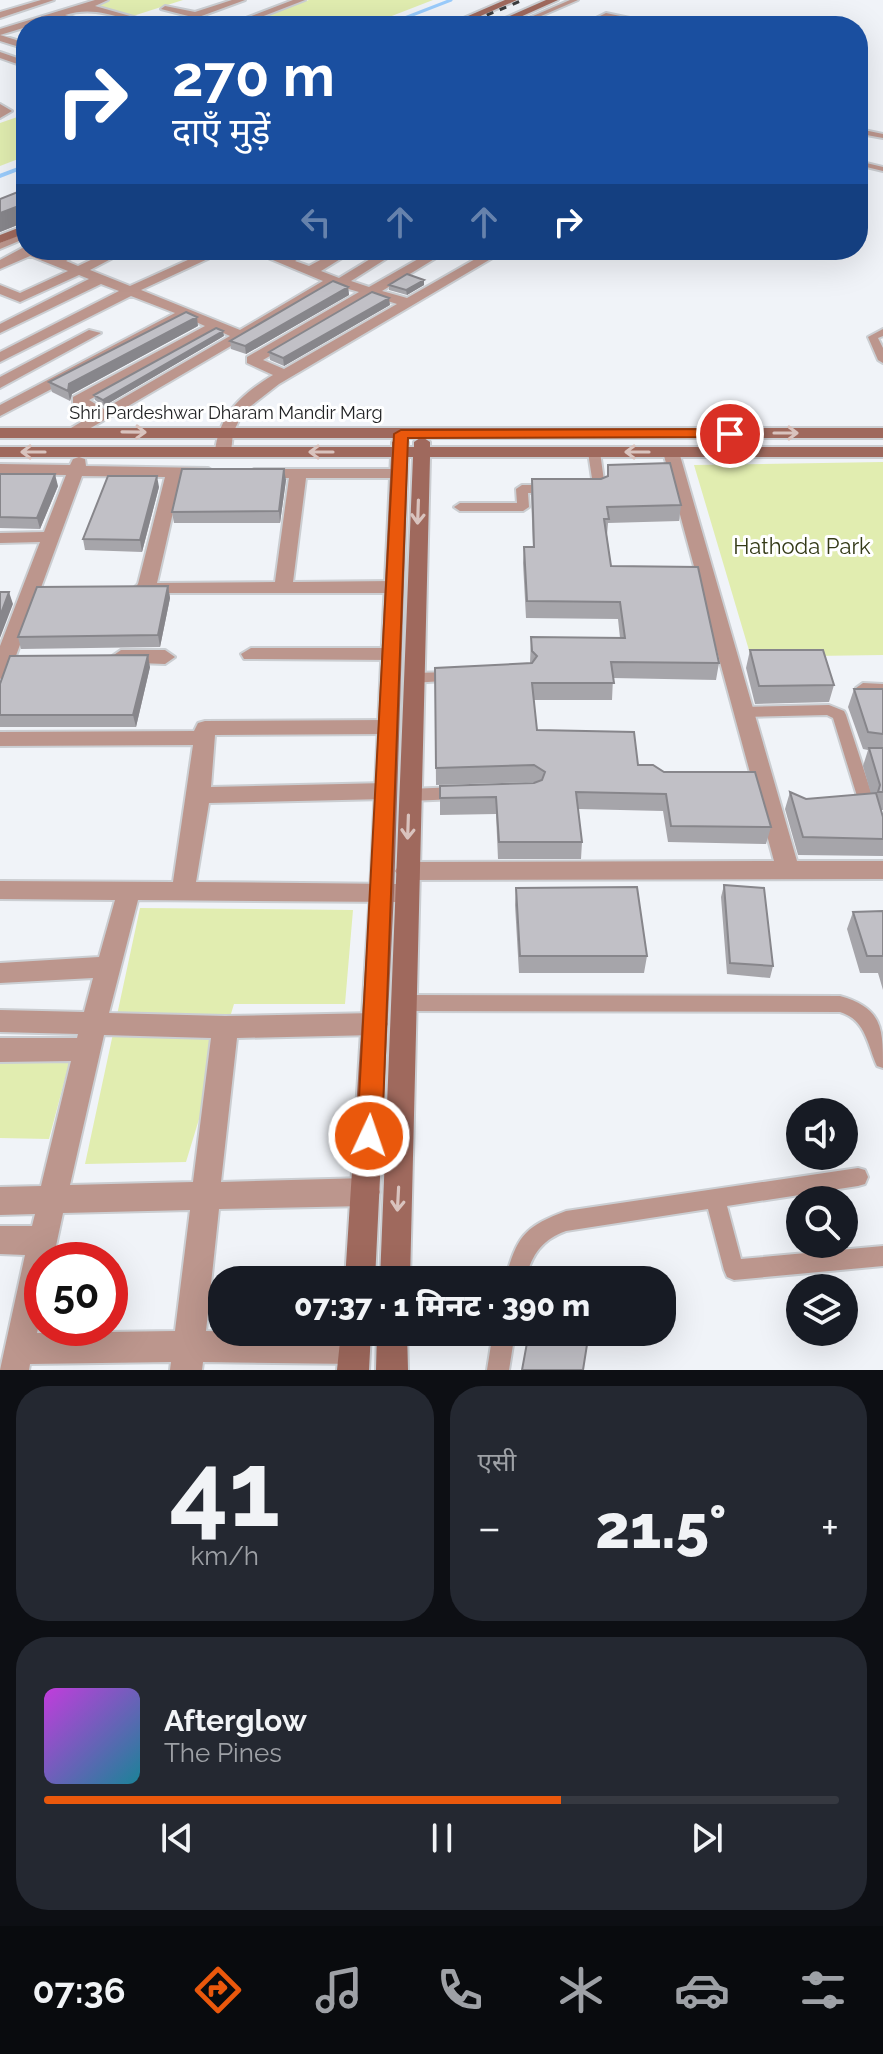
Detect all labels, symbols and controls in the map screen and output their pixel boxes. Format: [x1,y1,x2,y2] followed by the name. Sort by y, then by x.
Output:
[172,43,335,109] text: 270 m
[40,48,144,152] icon: right
[172,110,270,152] text: दाएँ मुड़ें
[294,200,338,244] icon: left
[378,200,422,244] icon: ahead
[462,200,506,244] icon: ahead
[546,200,590,244] icon: right
[696,400,764,468] pin
[69,402,383,423] street label: Shri Pardeshwar Dharam Mandir Marg
[708,412,752,456] icon: arrive
[120,424,147,440] one-way arrow
[772,425,799,441] one-way arrow
[20,444,47,460] one-way arrow
[308,444,335,460] one-way arrow
[624,444,651,460] one-way arrow
[410,498,426,525] one-way arrow
[733,533,871,559] park label: Hathoda Park
[401,813,416,840] one-way arrow
[327,1094,411,1178] position arrow
[786,1098,858,1346] map controls
[786,1098,858,1170] button: sound
[391,1185,406,1212] one-way arrow
[786,1186,858,1258] button: search
[24,1242,128,1346] speed limit sign: 50
[786,1274,858,1346] button: layers
[294,1288,590,1323] text: 07:37 · 1 मिनट · 390 m
[169,1428,280,1550] text: 41
[478,1447,516,1477] text: एसी
[595,1492,727,1562] text: 21.5°
[478,1502,501,1553] text: −
[821,1502,839,1553] text: +
[190,1541,259,1571] text: km/h
[164,1703,307,1738] text: Afterglow
[164,1738,282,1768] text: The Pines
[155,1816,199,1860] icon: previous
[420,1816,464,1860] icon: pause
[685,1816,729,1860] icon: next
[190,1962,246,2018] icon: directions
[311,1962,367,2018] icon: music
[432,1962,488,2018] icon: phone
[553,1962,609,2018] icon: climate
[674,1962,730,2018] icon: car
[795,1962,851,2018] icon: filters
[32,1969,126,2011] text: 07:36

